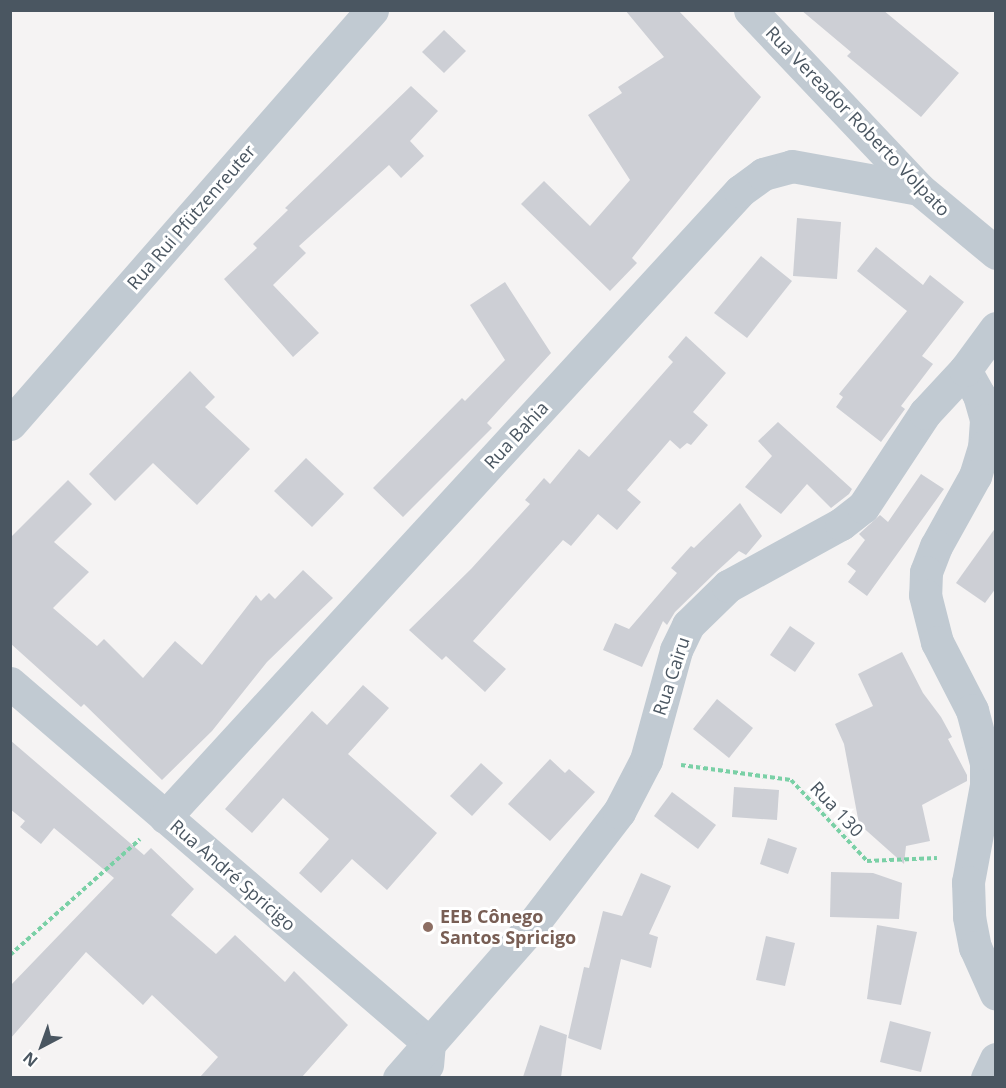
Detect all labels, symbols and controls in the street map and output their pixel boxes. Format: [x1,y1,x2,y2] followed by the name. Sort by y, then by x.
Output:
[761,22,955,220] street label: Rua Vereador Roberto Volpato
[122,140,260,294] street label: Rua Rui Pfützenreuter
[479,397,553,473] street label: Rua Bahia
[648,634,694,718] street label: Rua Cairu
[806,777,868,841] street label: Rua 130
[166,815,300,935] street label: Rua André Spricigo
[440,906,576,948] place label: EEB Cônego Santos Spricigo
[421,920,435,934] marker: EEB Cônego Santos Spricigo
[12,1016,72,1076] north arrow
[18,1047,42,1072] text: N

